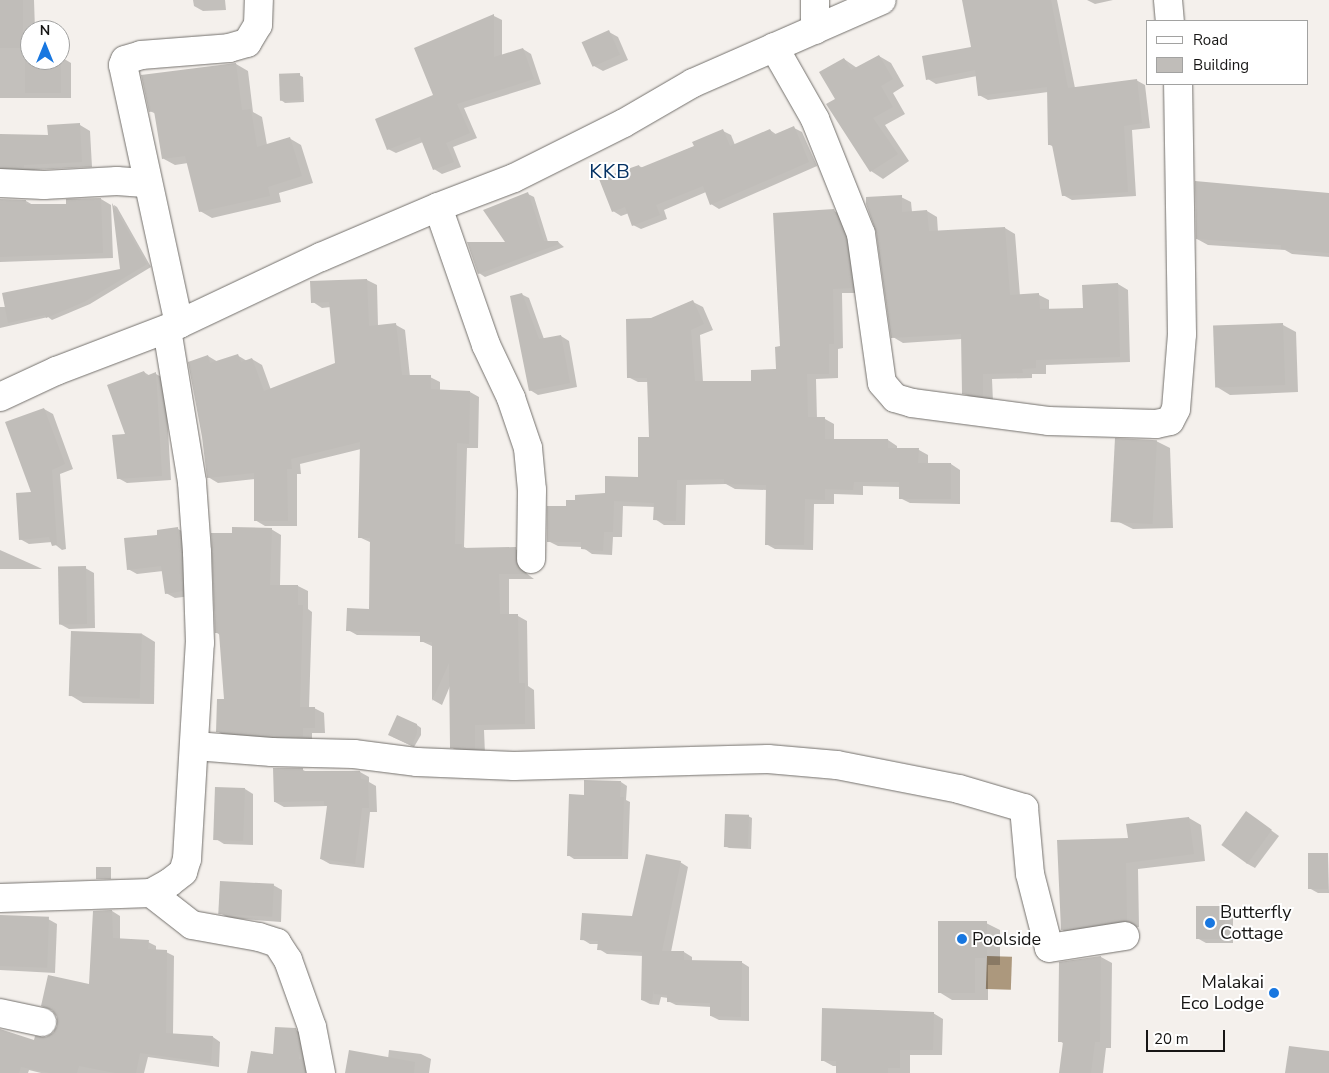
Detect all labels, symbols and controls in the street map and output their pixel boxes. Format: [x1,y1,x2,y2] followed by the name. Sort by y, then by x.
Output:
[20,20,70,70] north arrow
[1146,20,1309,85] legend
[40,21,50,40] text: N
[1193,30,1228,50] text: Road
[1193,55,1249,75] text: Building
[589,159,631,183] district label: KKB
[1220,902,1291,944] place label: Butterfly Cottage
[1204,917,1216,929] marker: Butterfly Cottage
[972,928,1041,950] place label: Poolside
[956,933,968,945] marker: Poolside
[1180,972,1264,1014] place label: Malakai Eco Lodge
[1268,987,1280,999] marker: Malakai Eco Lodge
[1149,1020,1228,1052] scale bar
[1154,1029,1189,1049] text: 20 m

